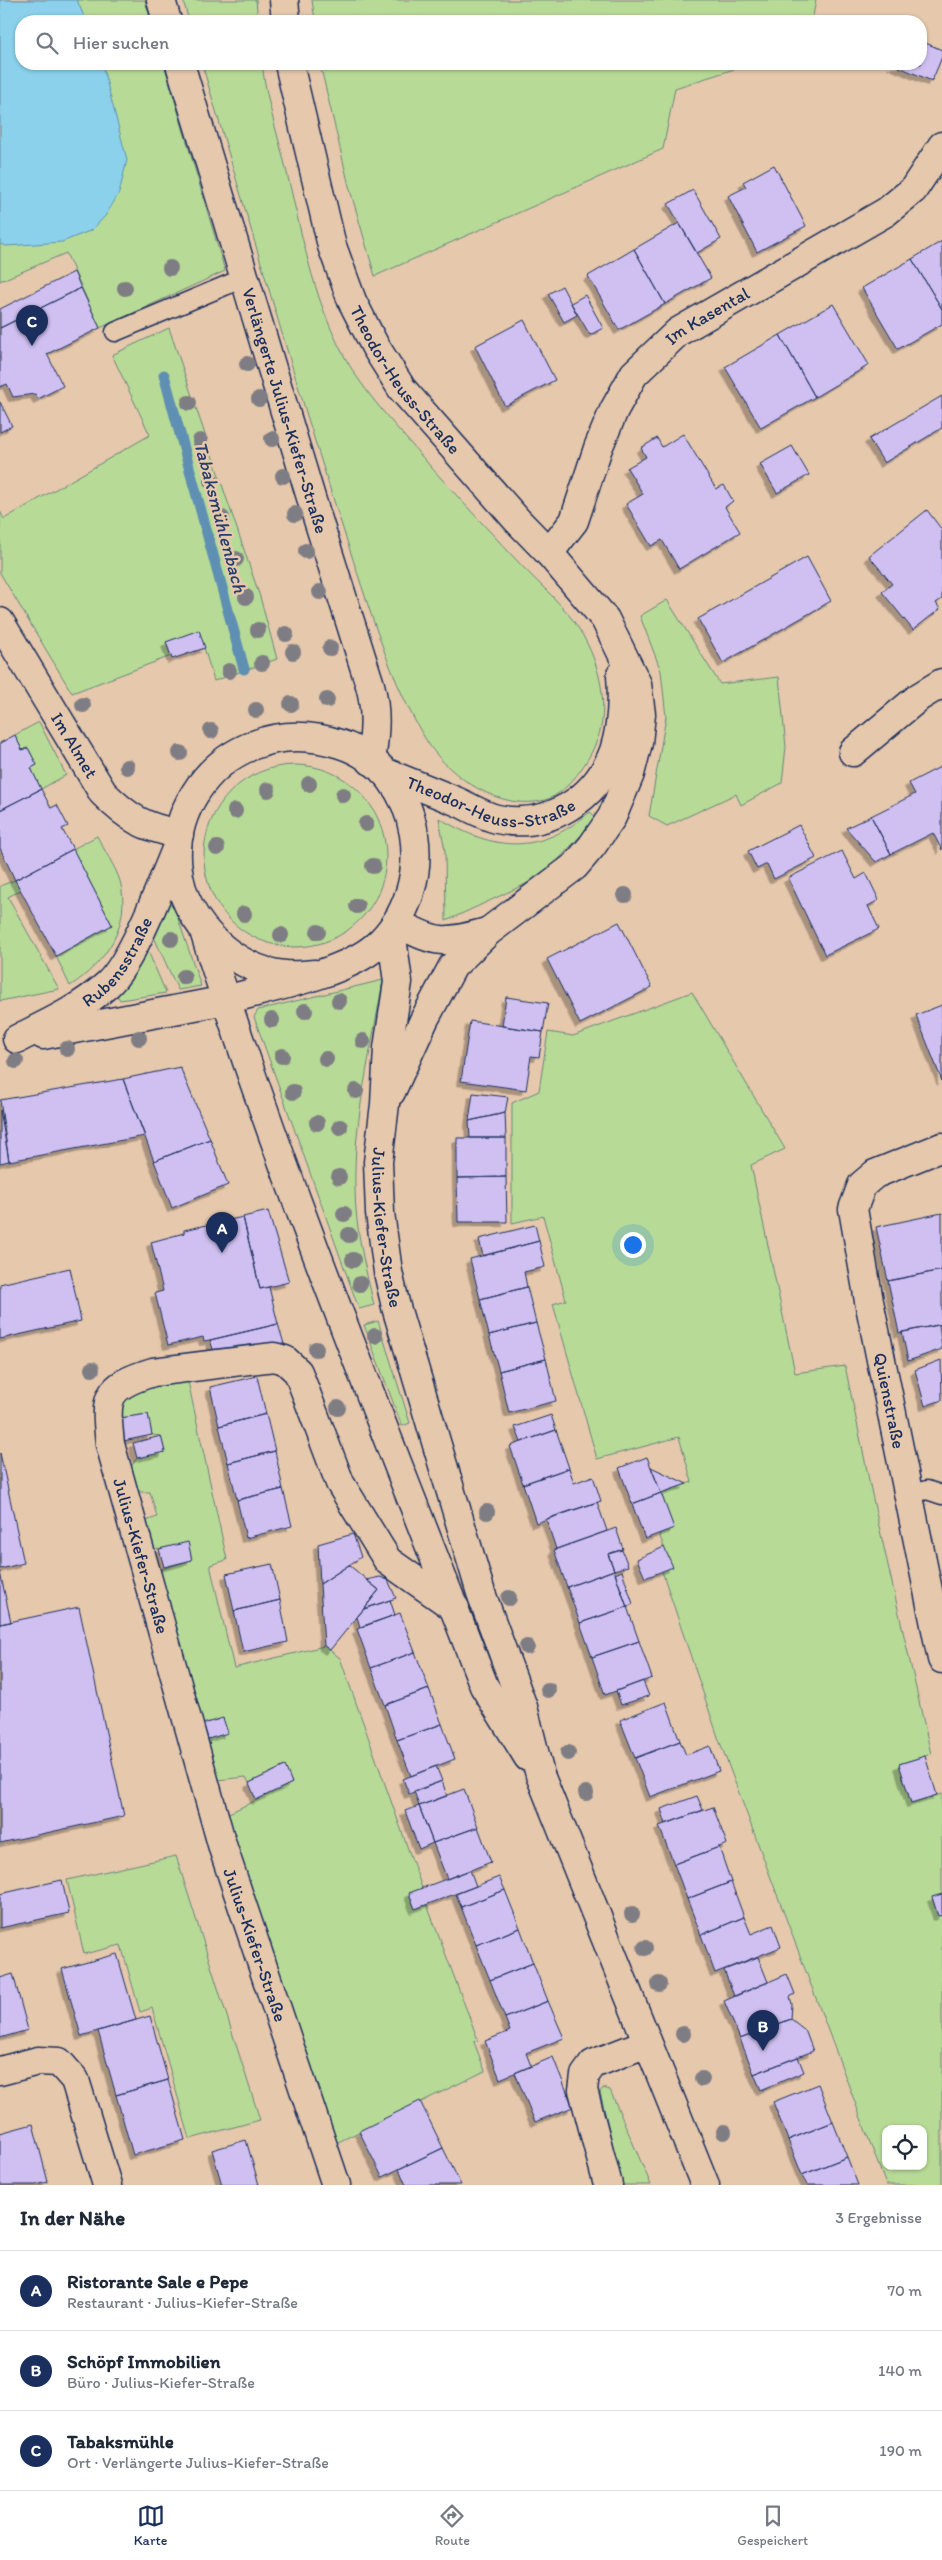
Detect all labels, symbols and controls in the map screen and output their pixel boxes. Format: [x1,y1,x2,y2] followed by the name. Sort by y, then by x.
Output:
[15,15,927,70] search box
[33,29,61,57] icon: search
[73,31,169,54] text: Hier suchen
[660,282,753,350] street label: Im Kasental
[237,285,333,536] street label: Verlängerte Julius-Kiefer-Straße
[345,302,465,459] street label: Theodor-Heuss-Straße
[16,305,48,346] pin: C
[189,439,252,596] water label: Tabaksmühlenbach
[46,708,103,783] street label: Im Almet
[403,771,580,832] street label: Theodor-Heuss-Straße
[78,914,157,1012] street label: Rubensstraße
[367,1146,407,1310] street label: Julius-Kiefer-Straße
[206,1212,238,1253] pin: A
[620,1232,646,1258] your location
[869,1351,910,1451] street label: Quienstraße
[108,1476,174,1636] street label: Julius-Kiefer-Straße
[218,1865,292,2025] street label: Julius-Kiefer-Straße
[747,2010,779,2051] pin: B
[882,2125,927,2170] map controls
[882,2125,927,2170] button: locate
[20,2205,125,2230] text: In der Nähe
[835,2208,922,2227] text: 3 Ergebnisse
[67,2270,248,2293] text: Ristorante Sale e Pepe
[31,2281,41,2300] text: A
[887,2281,922,2300] text: 70 m
[67,2293,298,2312] text: Restaurant · Julius-Kiefer-Straße
[67,2350,220,2373] text: Schöpf Immobilien
[31,2361,41,2380] text: B
[878,2361,922,2380] text: 140 m
[67,2373,255,2392] text: Büro · Julius-Kiefer-Straße
[67,2430,174,2453] text: Tabaksmühle
[31,2441,41,2460] text: C
[879,2441,922,2460] text: 190 m
[67,2453,329,2472] text: Ort · Verlängerte Julius-Kiefer-Straße
[134,2502,167,2549] tab: Karte
[435,2502,470,2549] tab: Route
[737,2502,808,2549] tab: Gespeichert

